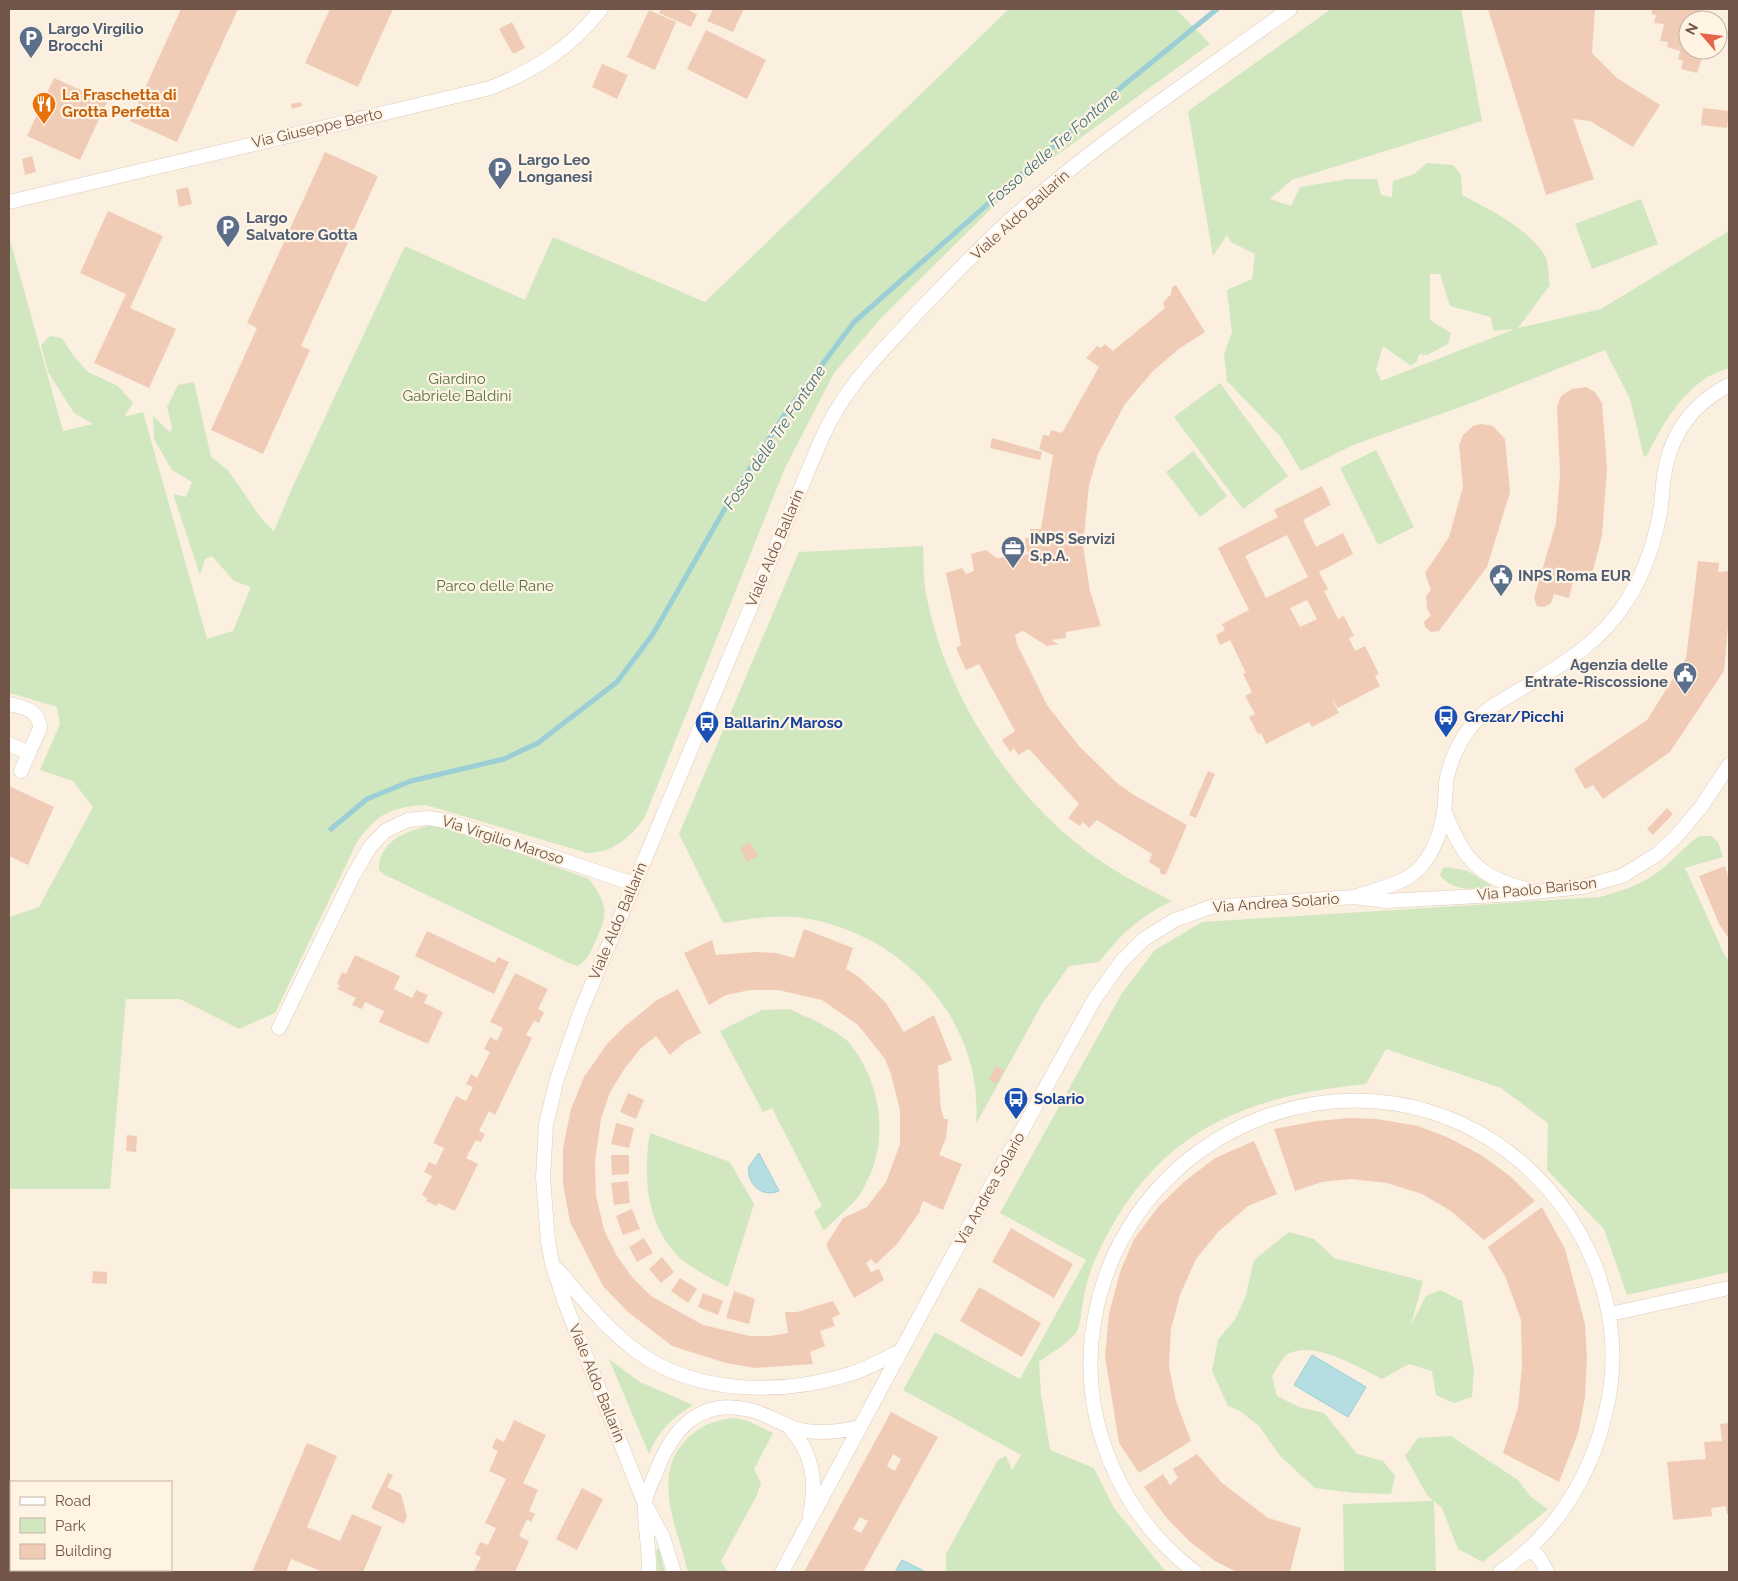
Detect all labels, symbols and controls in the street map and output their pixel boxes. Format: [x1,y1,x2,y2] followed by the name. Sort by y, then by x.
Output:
[1678,10,1728,60] north arrow
[48,20,144,55] place label: Largo Virgilio Brocchi
[1682,20,1701,37] text: N
[18,25,44,59] parking icon: Largo Virgilio Brocchi
[983,84,1124,210] water label: Fosso delle Tre Fontane
[62,86,177,121] place label: La Fraschetta di Grotta Perfetta
[31,91,57,125] restaurant icon: La Fraschetta di Grotta Perfetta
[250,104,384,152] street label: Via Giuseppe Berto
[518,151,592,186] place label: Largo Leo Longanesi
[487,156,513,190] parking icon: Largo Leo Longanesi
[967,166,1073,264] street label: Viale Aldo Ballarin
[246,209,358,244] place label: Largo Salvatore Gotta
[215,214,241,248] parking icon: Largo Salvatore Gotta
[719,361,830,513] water label: Fosso delle Tre Fontane
[402,370,512,405] park label: Giardino Gabriele Baldini
[742,487,808,609] street label: Viale Aldo Ballarin
[1030,530,1115,565] place label: INPS Servizi S.p.A.
[1000,535,1026,569] office icon: INPS Servizi S.p.A.
[1488,563,1514,597] public building icon: INPS Roma EUR
[1518,567,1631,585] place label: INPS Roma EUR
[436,577,554,595] park label: Parco delle Rane
[1525,656,1668,691] place label: Agenzia delle Entrate-Riscossione
[1672,661,1698,695] public building icon: Agenzia delle Entrate-Riscossione
[1433,704,1459,738] bus stop icon: Grezar/Picchi
[1464,708,1564,726] place label: Grezar/Picchi
[694,710,720,744] bus stop icon: Ballarin/Maroso
[724,714,843,732] place label: Ballarin/Maroso
[440,812,566,868] street label: Via Virgilio Maroso
[585,860,651,982] street label: Viale Aldo Ballarin
[1476,874,1598,904] street label: Via Paolo Barison
[1212,890,1340,916] street label: Via Andrea Solario
[1003,1086,1029,1120] bus stop icon: Solario
[1034,1090,1084,1108] place label: Solario
[951,1129,1029,1249] street label: Via Andrea Solario
[565,1321,629,1445] street label: Viale Aldo Ballarin
[10,1481,172,1571] legend
[55,1492,91,1510] text: Road
[55,1517,86,1535] text: Park
[55,1542,112,1560] text: Building

